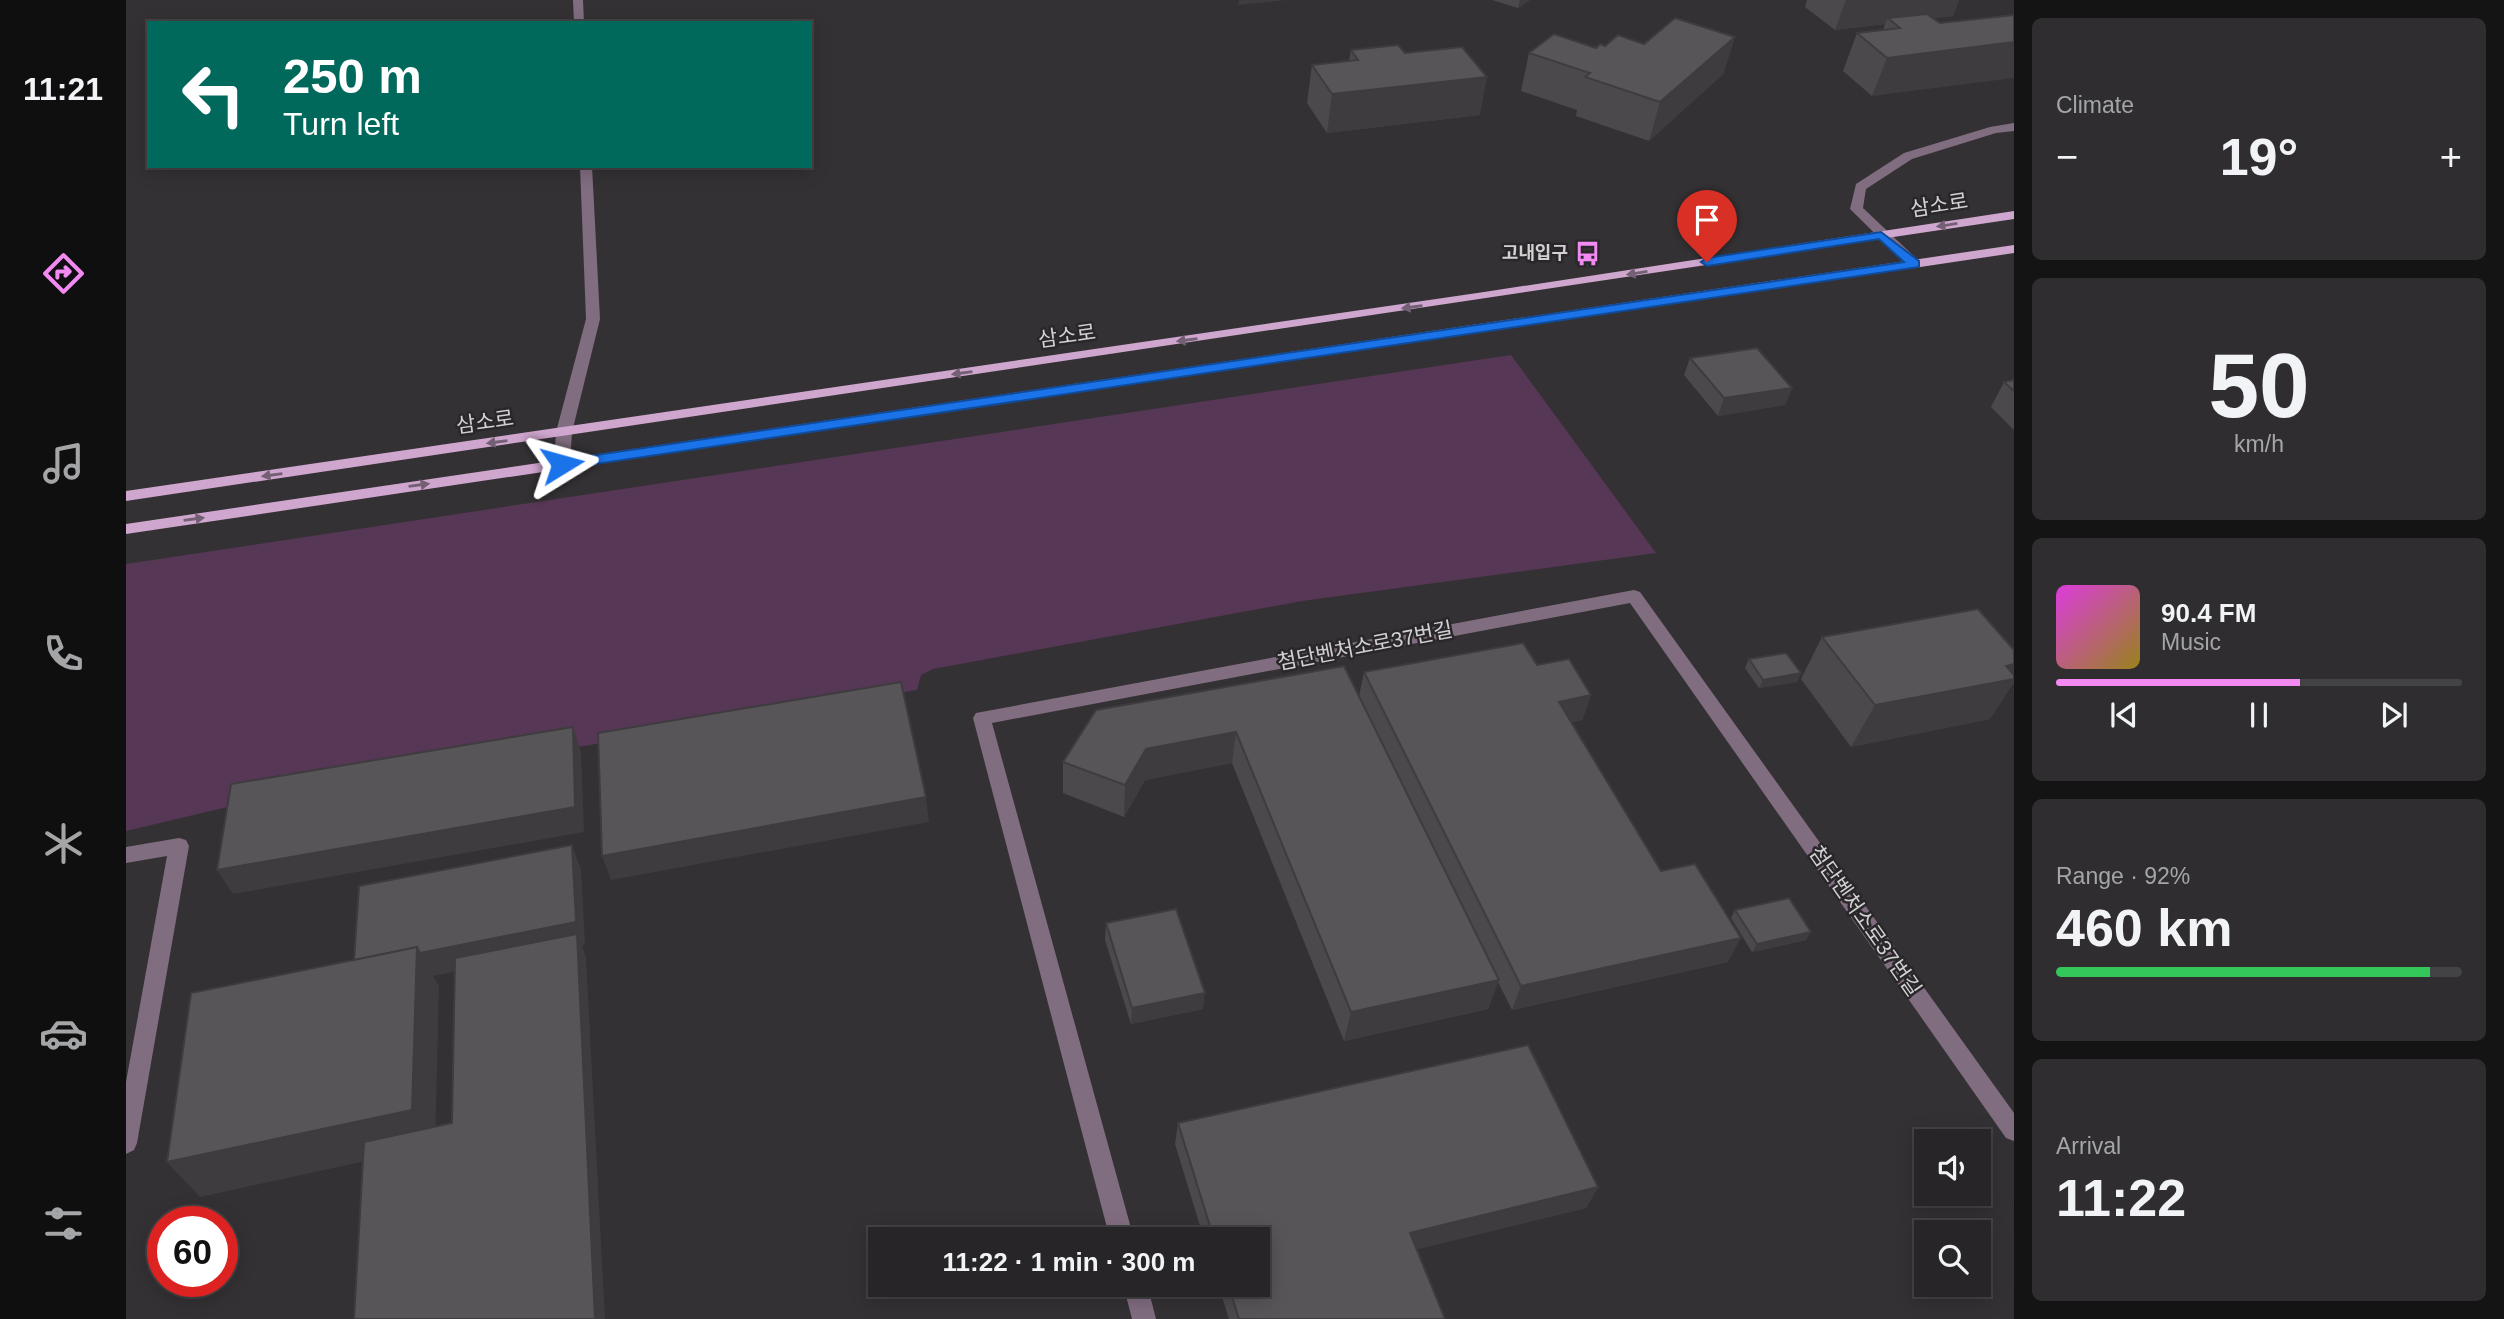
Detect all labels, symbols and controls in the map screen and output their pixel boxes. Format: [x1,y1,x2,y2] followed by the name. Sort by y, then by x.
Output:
[168,49,259,140] icon: left
[283,49,422,103] text: 250 m
[23,71,103,107] text: 11:21
[2056,92,2134,118] text: Climate
[283,106,399,142] text: Turn left
[2220,128,2298,186] text: 19°
[2056,136,2078,178] text: −
[2440,136,2462,178] text: +
[1908,189,1969,220] street label: 삼소로
[1677,190,1737,262] pin
[1688,201,1726,239] icon: arrive
[1936,220,1958,231] one-way arrow
[1574,239,1602,267] bus stop icon: 고내입구
[1502,243,1568,263] place label: 고내입구
[39,249,88,298] icon: directions
[1626,268,1648,279] one-way arrow
[1401,302,1423,313] one-way arrow
[1037,320,1097,351] street label: 삼소로
[1176,335,1198,346] one-way arrow
[2208,335,2310,436] text: 50
[951,368,973,379] one-way arrow
[455,406,515,437] street label: 삼소로
[525,427,599,501] position arrow
[2234,431,2284,457] text: km/h
[486,436,508,447] one-way arrow
[39,439,88,488] icon: music
[261,470,283,481] one-way arrow
[408,480,430,491] one-way arrow
[183,513,205,524] one-way arrow
[2161,598,2256,628] text: 90.4 FM
[1275,617,1454,674] street label: 첨단벤처소로37번길
[39,629,88,678] icon: phone
[2161,629,2221,655] text: Music
[2105,696,2143,734] icon: previous
[2240,696,2278,734] icon: pause
[2375,696,2413,734] icon: next
[39,819,88,868] icon: climate
[1805,841,1926,1000] street label: 첨단벤처소로37번길
[2056,863,2190,889] text: Range · 92%
[2056,899,2232,957] text: 460 km
[39,1009,88,1058] icon: car
[1914,1129,1991,1297] map controls
[1914,1129,1991,1206] button: sound
[2056,1133,2121,1159] text: Arrival
[2056,1169,2186,1227] text: 11:22
[39,1199,88,1248] icon: filters
[147,1206,238,1297] speed limit sign: 60
[1914,1220,1991,1297] button: search
[943,1247,1195,1277] text: 11:22 · 1 min · 300 m

